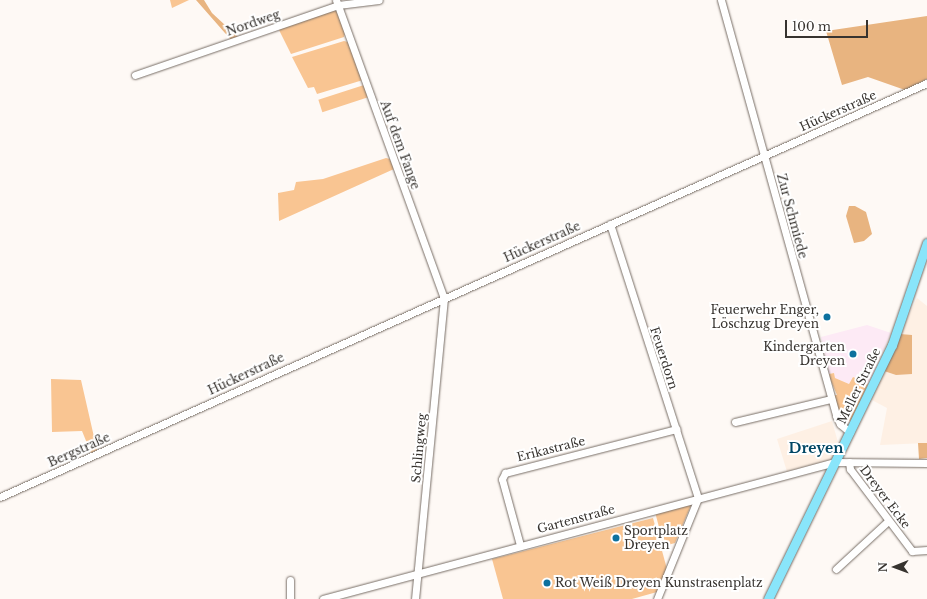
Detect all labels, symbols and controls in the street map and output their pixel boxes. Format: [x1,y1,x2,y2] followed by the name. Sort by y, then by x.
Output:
[224,7,282,39] street label: Nordweg
[787,12,870,38] scale bar
[792,19,831,34] text: 100 m
[797,88,879,134] street label: Hückerstraße
[377,99,423,191] street label: Auf dem Fange
[774,172,810,260] street label: Zur Schmiede
[501,219,583,265] street label: Hückerstraße
[710,303,819,331] place label: Feuerwehr Enger, Löschzug Dreyen
[822,312,832,322] marker: Feuerwehr Enger, Löschzug Dreyen
[647,325,681,391] street label: Feuerdorn
[763,340,845,368] place label: Kindergarten Dreyen
[834,345,884,427] street label: Meller Straße
[848,349,858,359] marker: Kindergarten Dreyen
[206,350,286,398] street label: Hückerstraße
[409,413,429,483] street label: Schlingweg
[46,430,112,470] street label: Bergstraße
[515,434,587,464] street label: Erikastraße
[789,440,843,456] district label: Dreyen
[857,463,913,531] street label: Dreyer Ecke
[536,502,616,536] street label: Gartenstraße
[624,524,688,552] place label: Sportplatz Dreyen
[611,533,621,543] marker: Sportplatz Dreyen
[875,547,915,587] north arrow
[876,562,890,573] text: N
[555,576,763,590] place label: Rot Weiß Dreyen Kunstrasenplatz
[542,578,552,588] marker: Rot Weiß Dreyen Kunstrasenplatz

